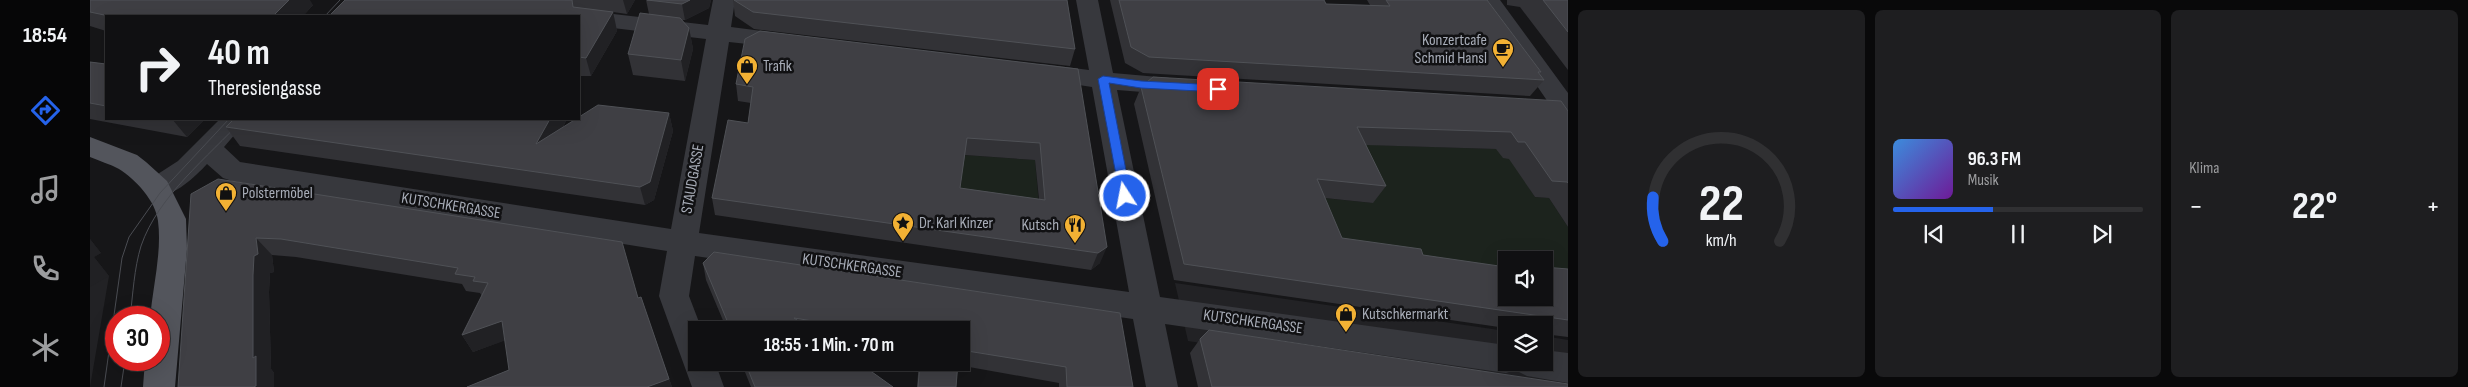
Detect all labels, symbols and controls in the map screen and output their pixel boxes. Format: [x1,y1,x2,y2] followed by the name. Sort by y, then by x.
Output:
[23,22,67,49] text: 18:54
[1415,31,1487,68] place label: Konzertcafe Schmid Hansl
[208,32,270,75] text: 40 m
[125,35,190,100] icon: right
[1491,37,1515,68] cafe icon: Konzertcafe Schmid Hansl
[735,54,759,85] shop icon: Trafik
[763,57,792,76] place label: Trafik
[1197,68,1239,110] pin
[208,75,321,102] text: Theresiengasse
[1204,75,1232,103] icon: arrive
[28,93,63,128] icon: directions
[678,143,708,215] street label: STAUDGASSE
[1968,148,2021,171] text: 96.3 FM
[2189,159,2219,178] text: Klima
[1098,169,1150,221] position arrow
[1968,171,1999,190] text: Musik
[28,172,63,207] icon: music
[1699,173,1744,236] text: 22
[214,181,238,212] shop icon: Polstermöbel
[242,184,313,203] place label: Polstermöbel
[2292,184,2337,229] text: 22°
[400,189,502,223] street label: KUTSCHKERGASSE
[2189,190,2203,223] text: −
[2426,190,2440,223] text: +
[891,211,915,242] place icon: Dr. Karl Kinzer
[1063,213,1087,244] restaurant icon: Kutsch
[919,214,994,233] place label: Dr. Karl Kinzer
[1022,216,1059,235] place label: Kutsch
[1920,220,1948,248] icon: previous
[2004,220,2032,248] icon: pause
[2088,220,2116,248] icon: next
[1706,230,1737,251] text: km/h
[801,250,903,282] street label: KUTSCHKERGASSE
[28,251,63,286] icon: phone
[1498,251,1553,371] map controls
[1498,251,1553,306] button: sound
[1334,302,1358,333] shop icon: Kutschkermarkt
[1362,305,1449,324] place label: Kutschkermarkt
[105,306,170,371] speed limit sign: 30
[1202,306,1304,338] street label: KUTSCHKERGASSE
[1498,316,1553,371] button: layers
[28,330,63,365] icon: climate
[764,334,894,357] text: 18:55 · 1 Min. · 70 m

